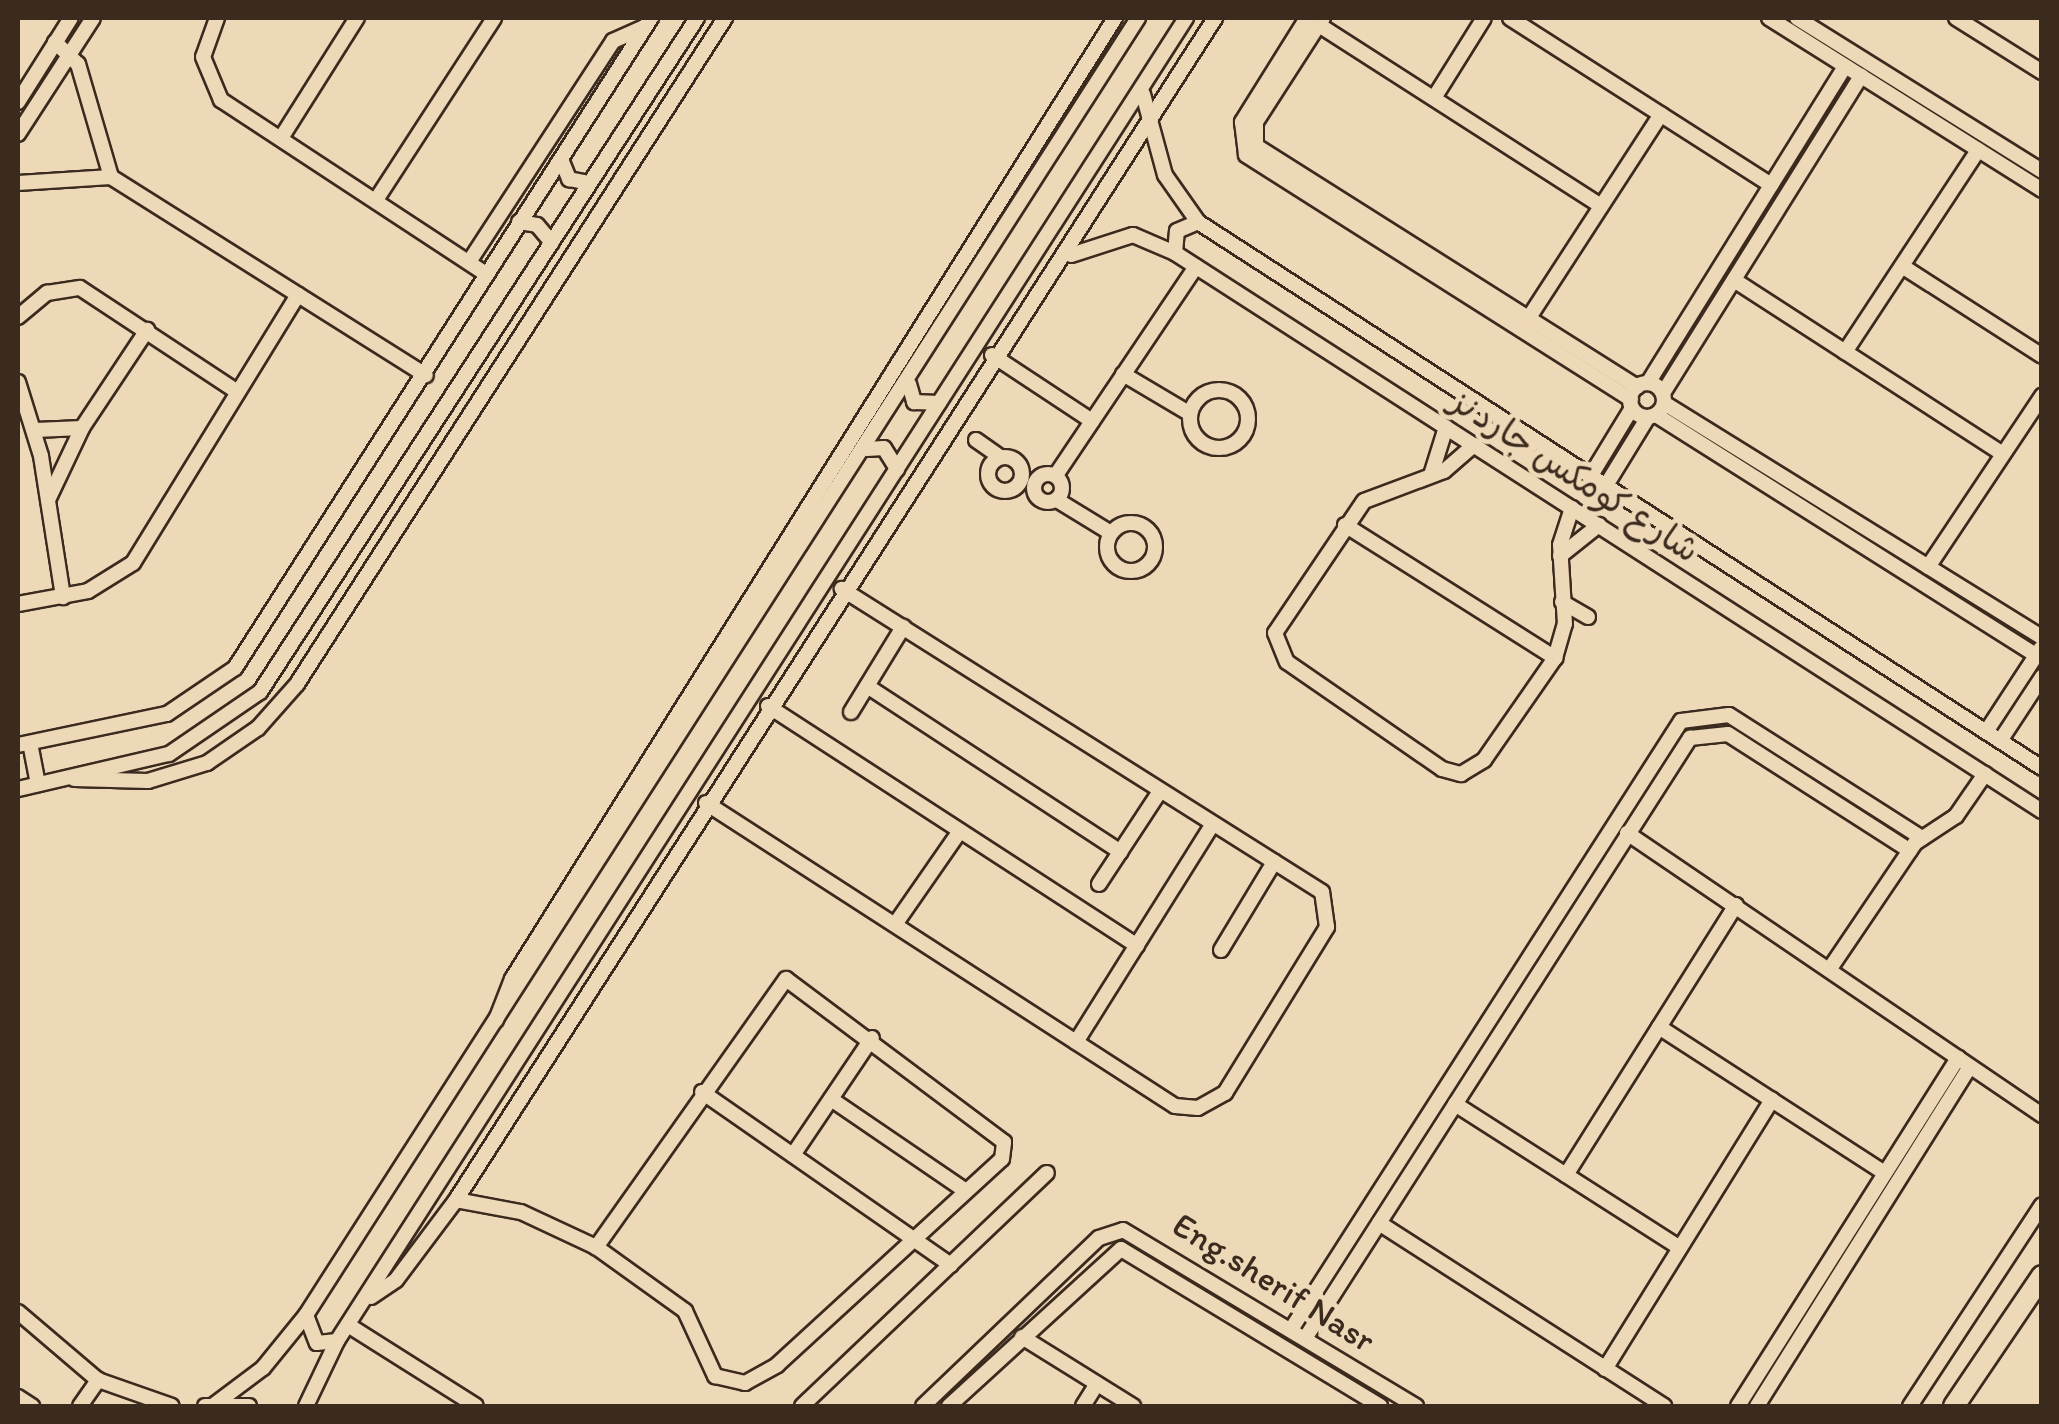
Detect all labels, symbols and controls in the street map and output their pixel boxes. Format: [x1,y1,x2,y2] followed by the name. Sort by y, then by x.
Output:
[1443,379,1707,571] street label: شارع كومكس جاردنز
[1165,1203,1383,1361] street label: Eng.sherif Nasr

